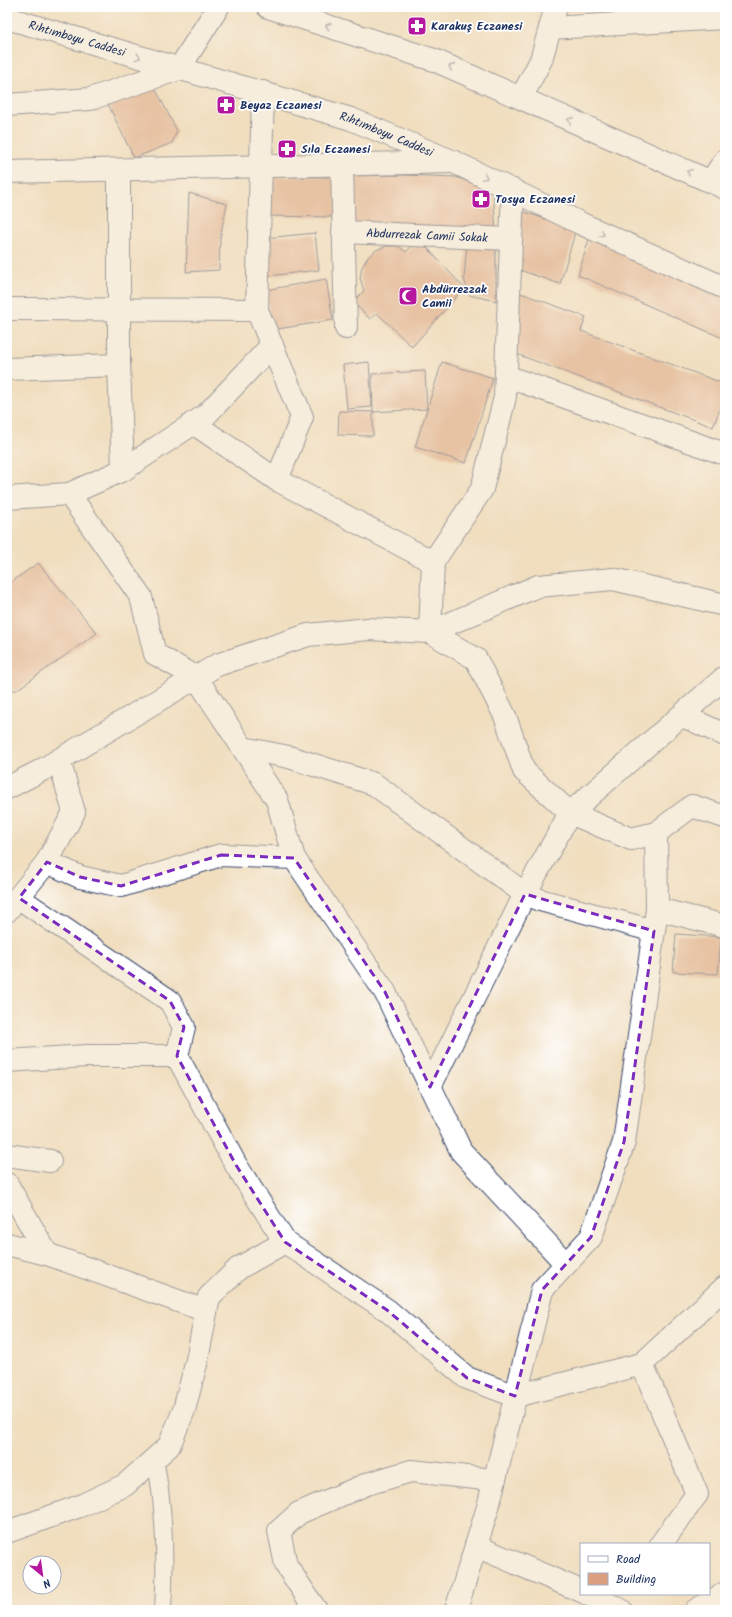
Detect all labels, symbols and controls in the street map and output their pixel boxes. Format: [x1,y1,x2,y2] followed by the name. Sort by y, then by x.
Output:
[26,15,129,62] street label: Rıhtımboyu Caddesi
[406,15,428,37] pharmacy icon: Karakuş Eczanesi
[431,17,523,36] place label: Karakuş Eczanesi
[325,22,332,31] one-way arrow
[135,52,142,61] one-way arrow
[448,64,455,72] one-way arrow
[215,94,237,116] pharmacy icon: Beyaz Eczanesi
[240,96,323,115] place label: Beyaz Eczanesi
[337,107,437,162] street label: Rıhtımboyu Caddesi
[567,116,574,124] one-way arrow
[276,138,298,160] pharmacy icon: Sıla Eczanesi
[301,140,371,159] place label: Sıla Eczanesi
[686,169,694,177] one-way arrow
[481,172,489,180] one-way arrow
[470,188,492,210] pharmacy icon: Tosya Eczanesi
[495,190,576,209] place label: Tosya Eczanesi
[366,223,489,248] street label: Abdurrezak Camii Sokak
[599,229,606,237] one-way arrow
[422,280,488,313] place label: Abdürrezzak Camii
[397,285,419,307] mosque icon: Abdürrezzak Camii
[580,1543,710,1595] legend
[616,1550,641,1569] text: Road
[22,1555,62,1595] north arrow
[616,1570,656,1589] text: Building
[39,1573,54,1592] text: N

